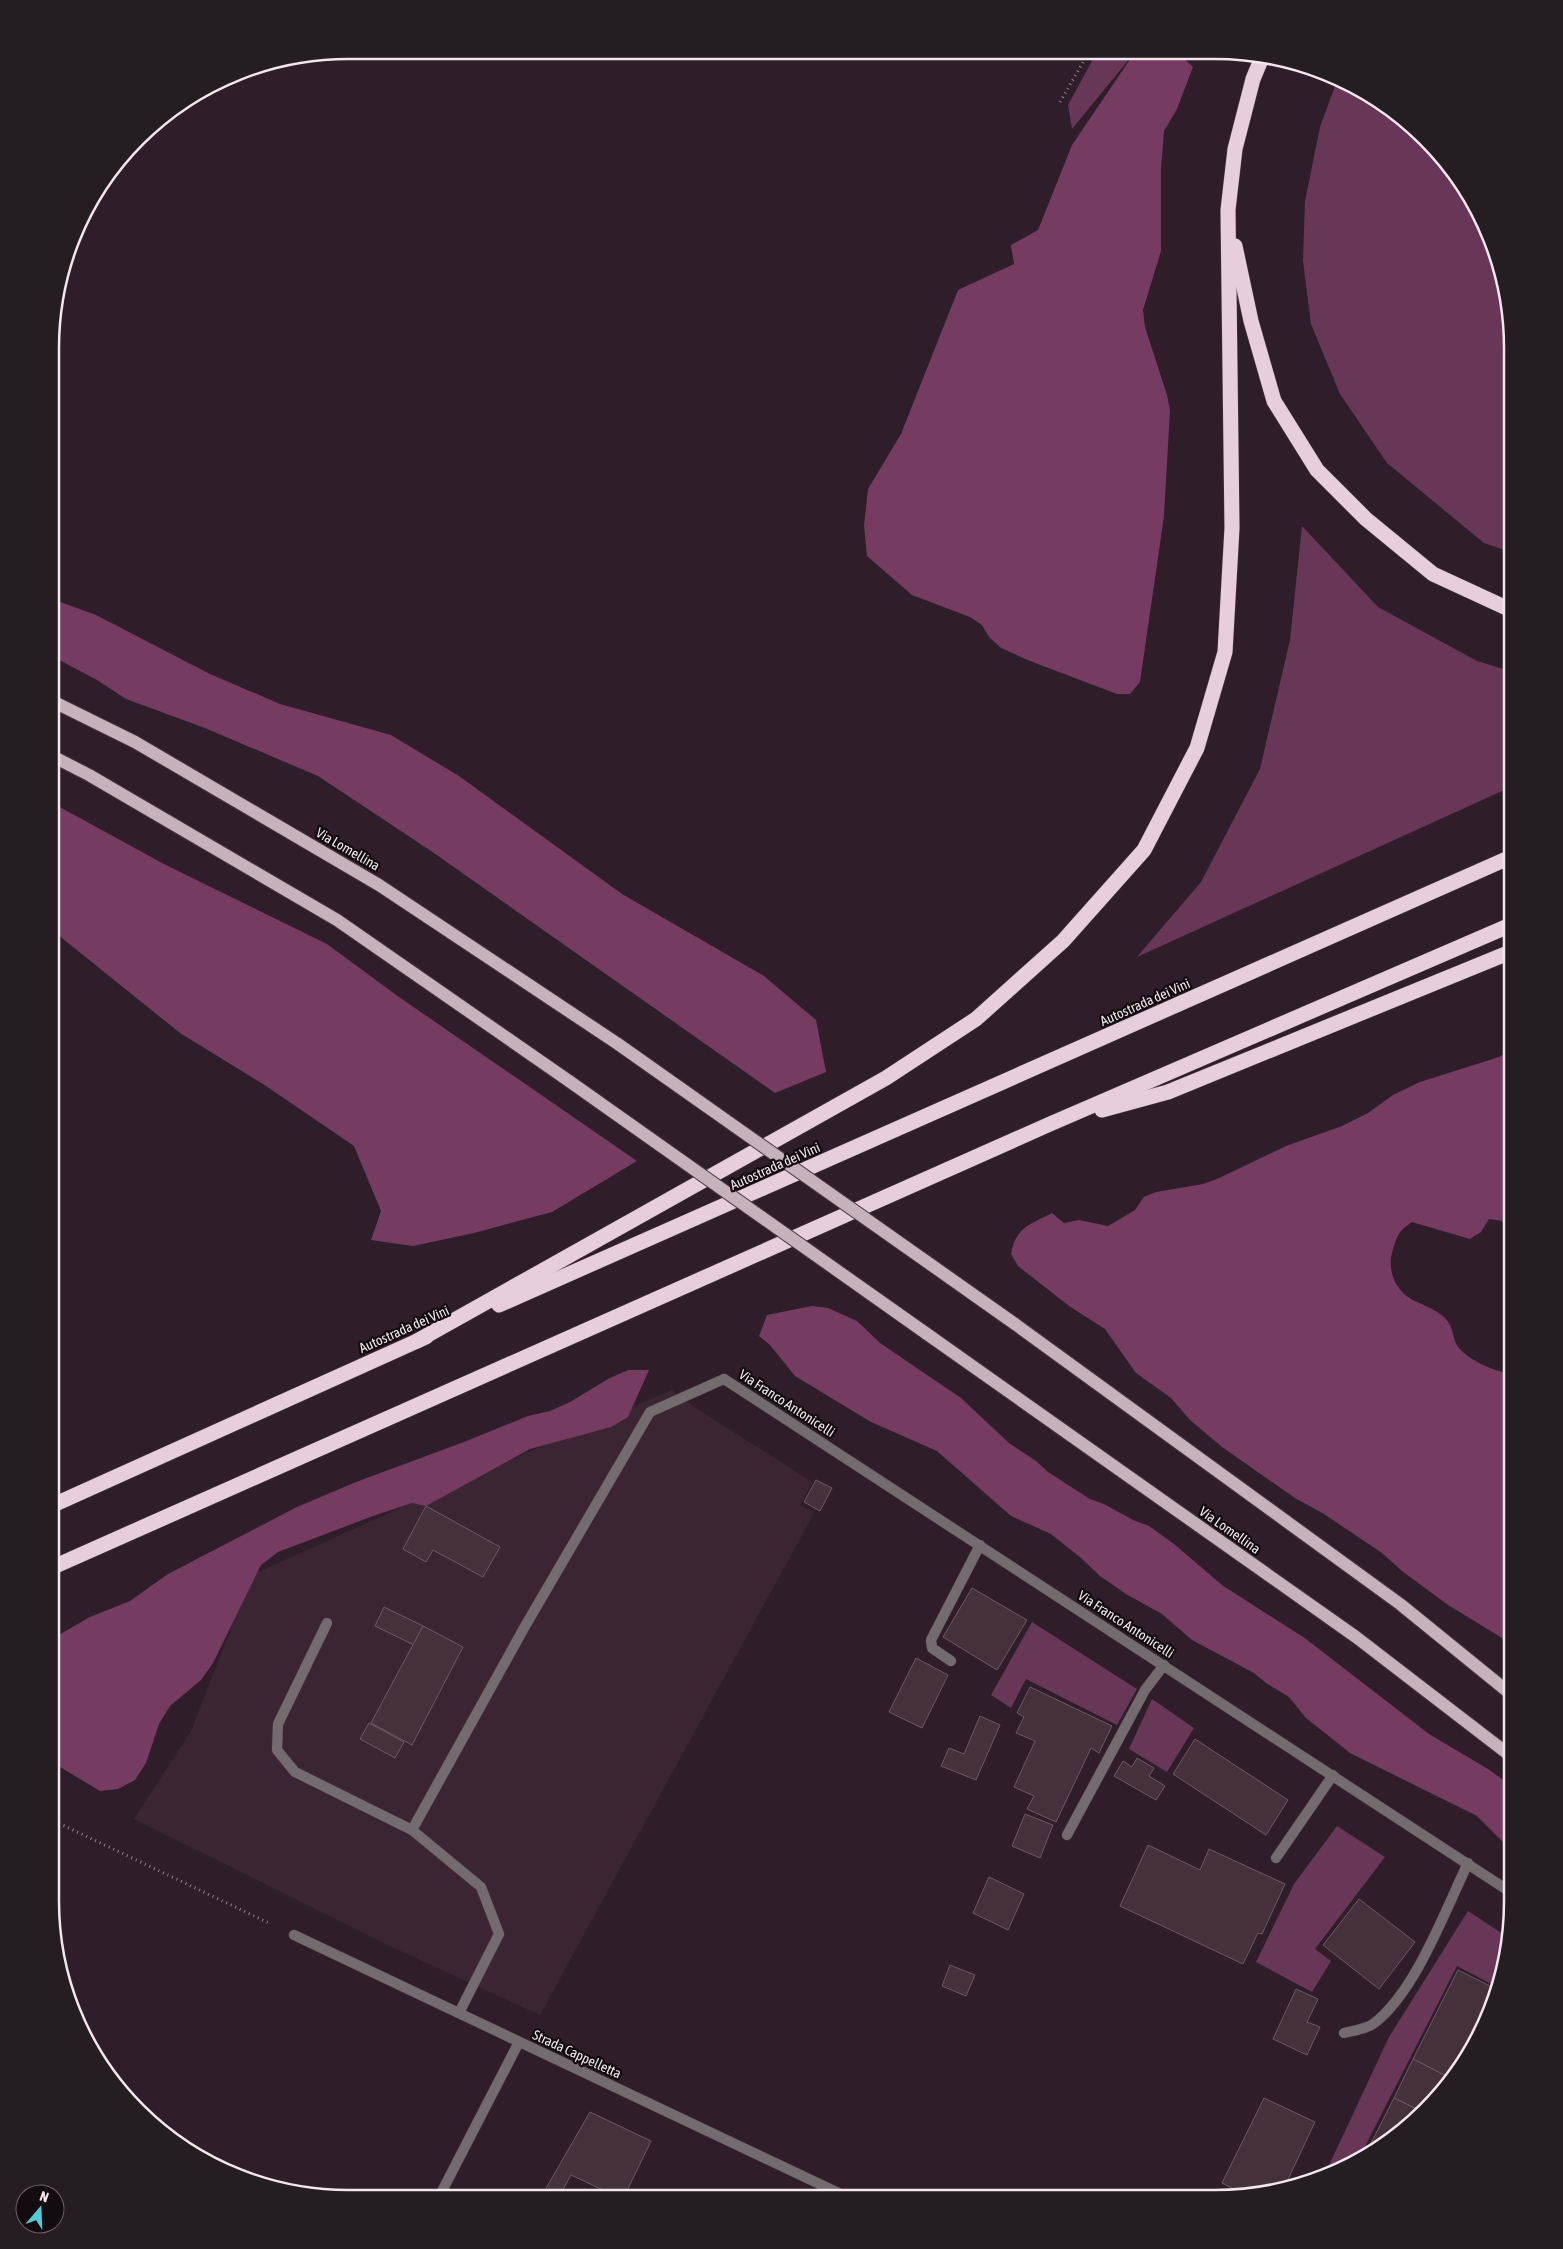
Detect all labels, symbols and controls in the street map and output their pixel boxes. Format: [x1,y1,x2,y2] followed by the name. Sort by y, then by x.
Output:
[313,824,383,874] street label: Via Lomellina
[1098,975,1192,1029] street label: Autostrada dei Vini
[728,1139,822,1193] street label: Autostrada dei Vini
[357,1302,451,1356] street label: Autostrada dei Vini
[736,1366,838,1440] street label: Via Franco Antonicelli
[1196,1503,1264,1557] street label: Via Lomellina
[1075,1587,1177,1661] street label: Via Franco Antonicelli
[530,2026,624,2082] street label: Strada Cappelletta
[15,2184,65,2234] north arrow
[38,2188,51,2206] text: N

